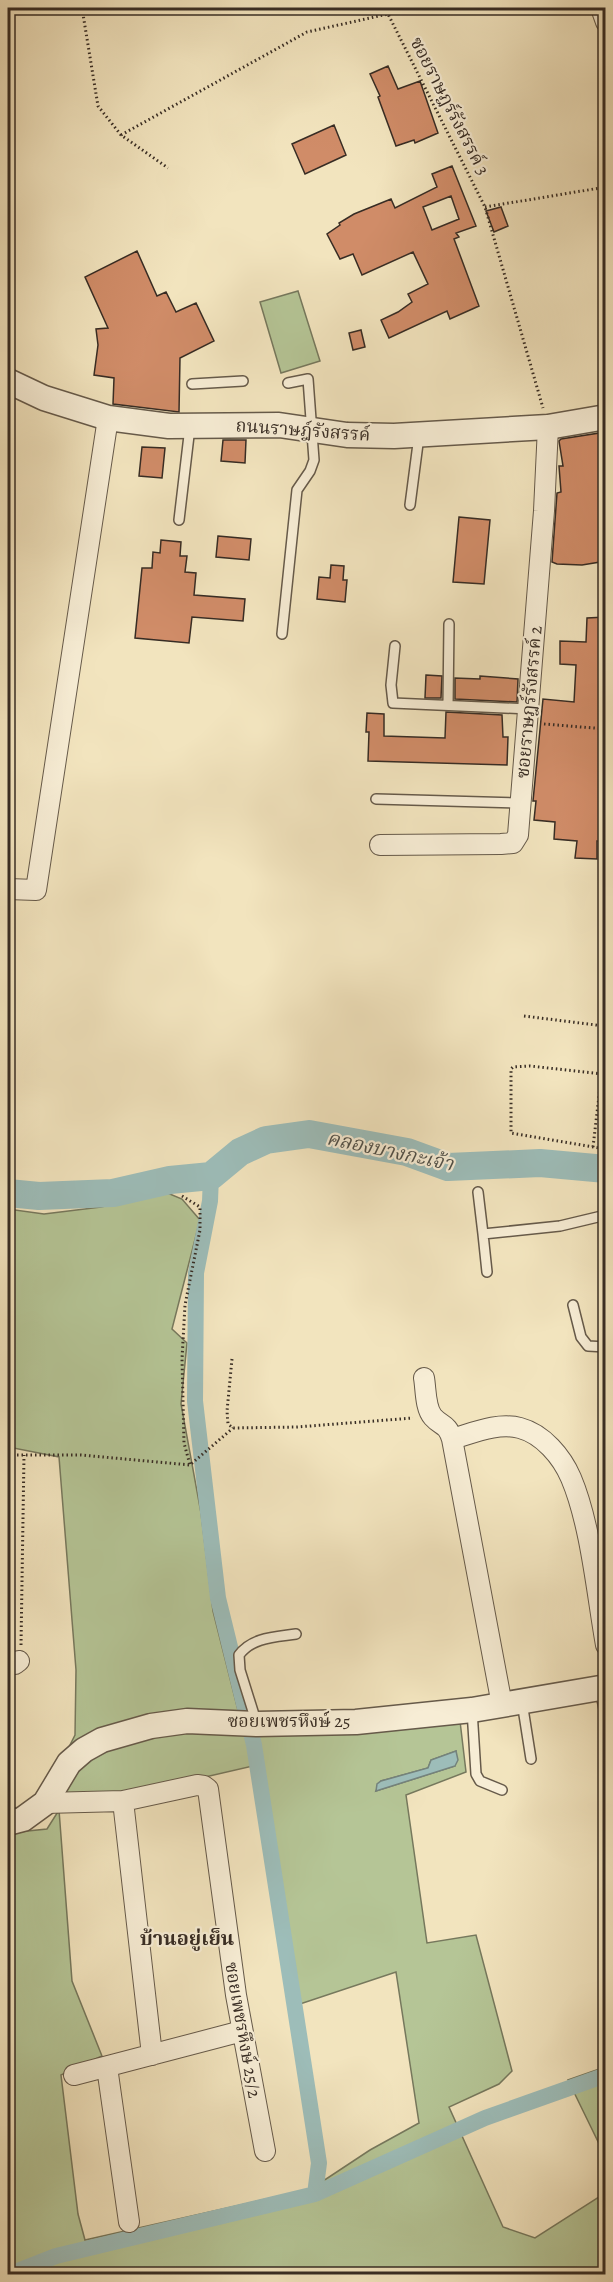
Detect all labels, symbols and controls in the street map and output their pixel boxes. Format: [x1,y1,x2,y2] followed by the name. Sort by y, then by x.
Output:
[405,33,495,179] street label: ซอยราษฎร์รังสรรค์ 3
[235,413,371,447] street label: ถนนราษฎ์รังสรรค์
[510,624,548,779] street label: ซอยราษฎร์รังสรรค์ 2
[324,1124,457,1178] water label: คลองบางกะเจ้า
[227,1709,351,1733] street label: ซอยเพชรหึงษ์ 25
[140,1925,234,1952] district label: บ้านอยู่เย็น
[219,1960,267,2100] street label: ซอยเพชรหึงษ์ 25/2

